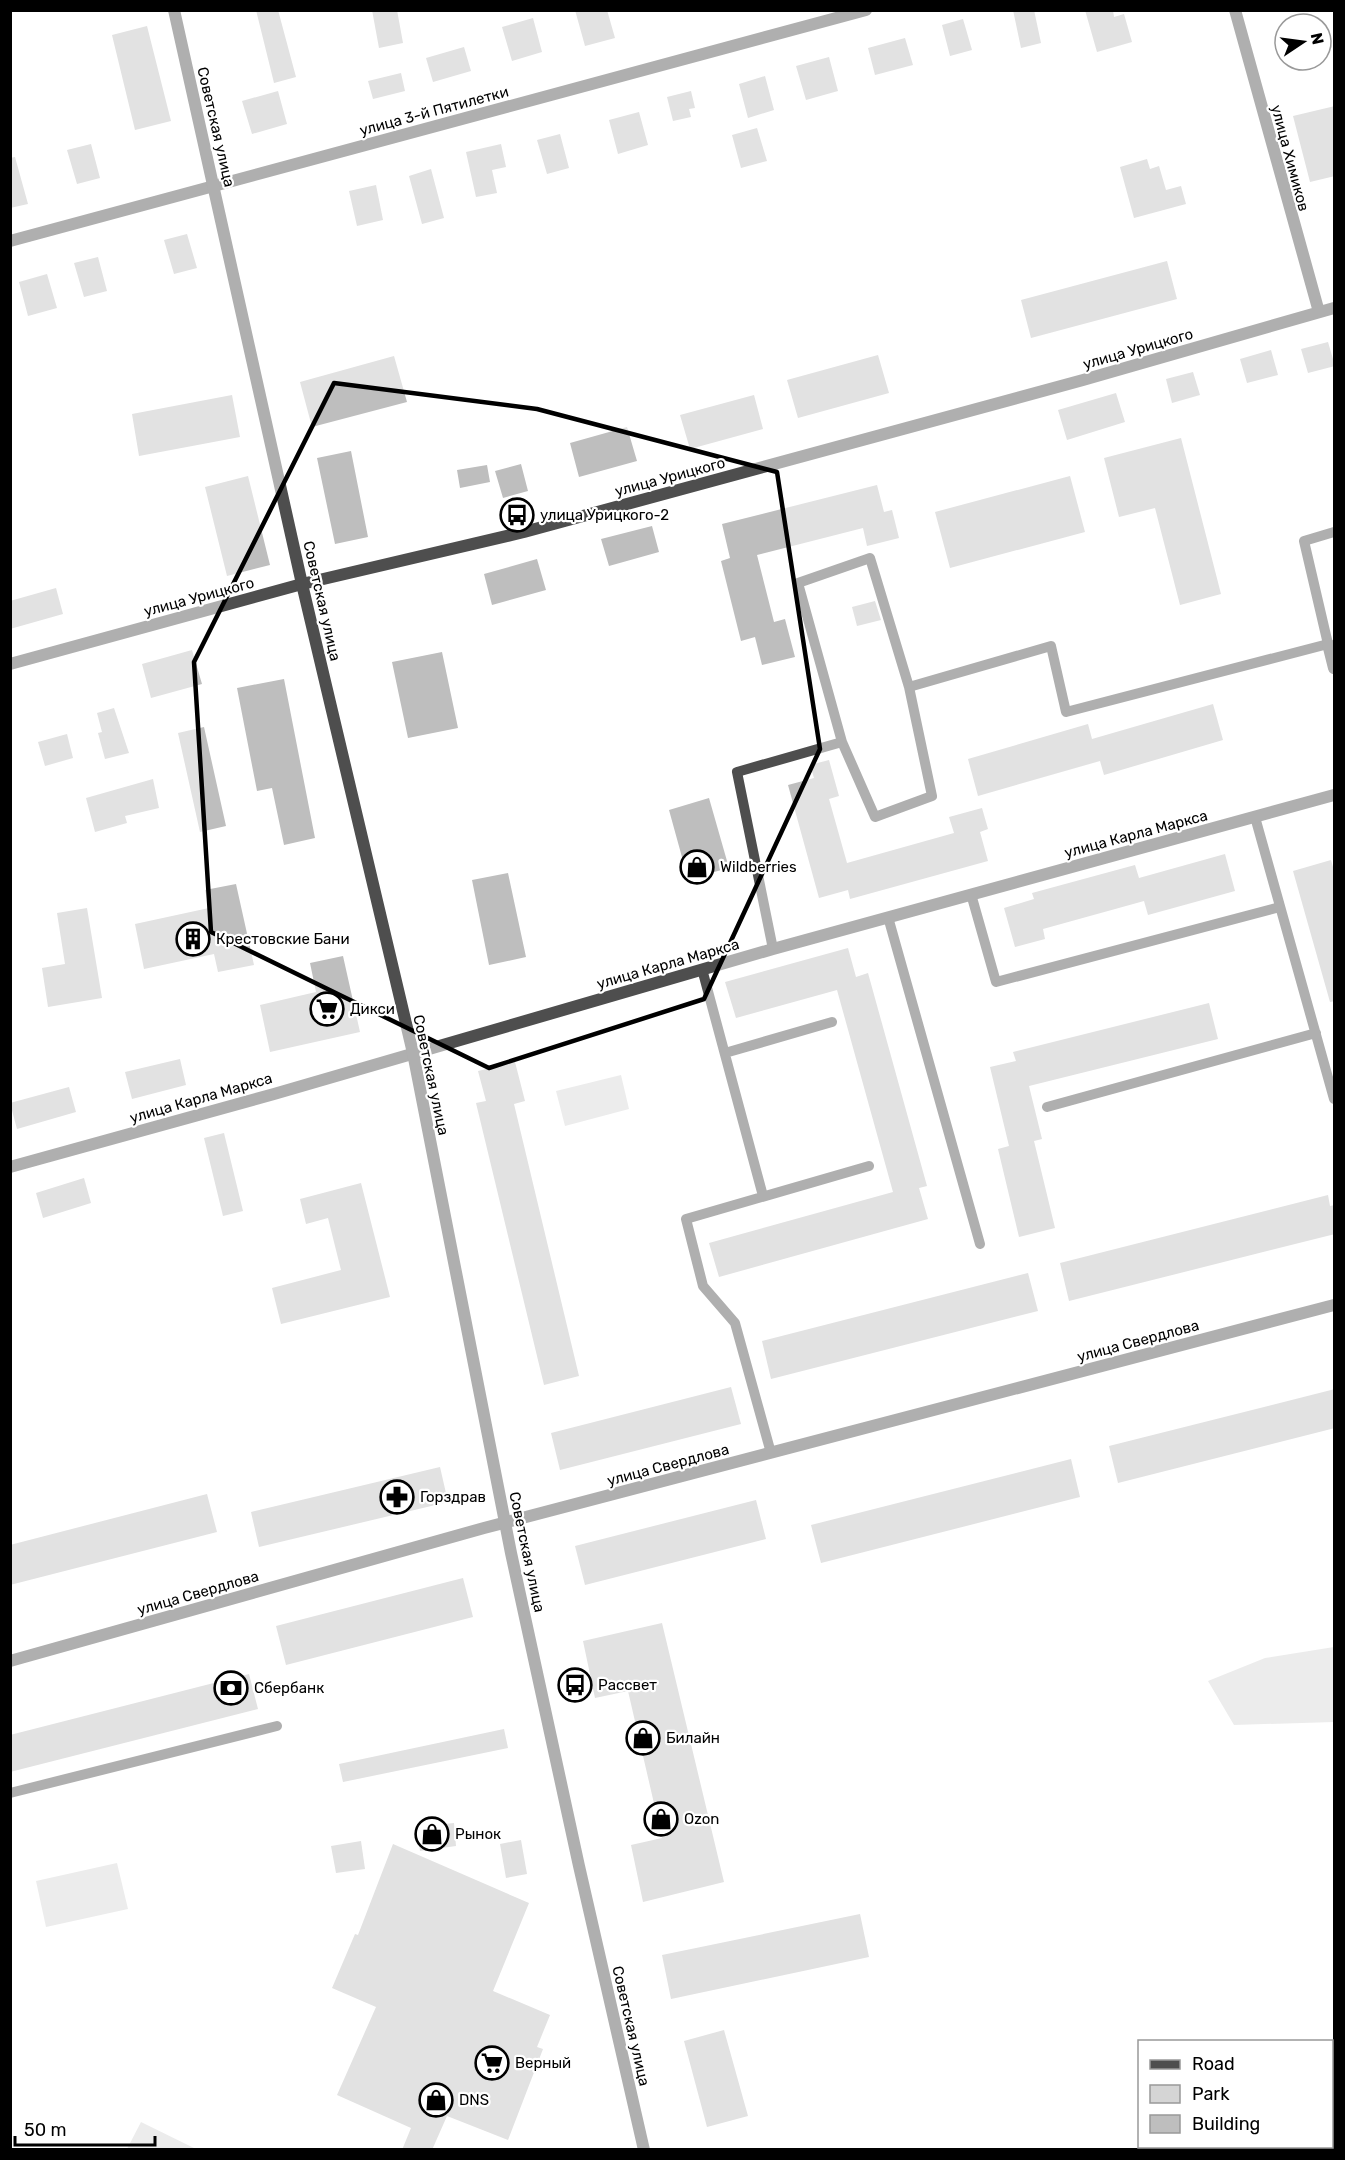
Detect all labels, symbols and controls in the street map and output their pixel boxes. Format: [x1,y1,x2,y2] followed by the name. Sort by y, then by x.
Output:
[1273,12,1333,72] north arrow
[1307,31,1328,46] text: N
[193,65,239,189] street label: Советская улица
[358,82,510,140] street label: улица 3-й Пятилетки
[1267,103,1313,213] street label: улица Химиков
[1081,325,1195,373] street label: улица Урицкого
[613,454,727,500] street label: улица Урицкого
[499,497,535,533] bus stop icon: улица Урицкого-2
[540,506,669,524] place label: улица Урицкого-2
[299,539,345,663] street label: Советская улица
[142,574,256,620] street label: улица Урицкого
[1062,806,1210,862] street label: улица Карла Маркса
[679,849,715,885] shop icon: Wildberries
[720,858,797,876] place label: Wildberries
[175,921,211,957] building icon: Крестовские Бани
[216,930,350,948] place label: Крестовские Бани
[595,935,741,993] street label: улица Карла Маркса
[309,991,345,1027] supermarket icon: Дикси
[350,1000,395,1018] place label: Дикси
[409,1013,453,1137] street label: Советская улица
[128,1069,274,1127] street label: улица Карла Маркса
[1075,1316,1201,1366] street label: улица Свердлова
[605,1440,731,1490] street label: улица Свердлова
[379,1479,415,1515] pharmacy icon: Горздрав
[420,1488,486,1506] place label: Горздрав
[505,1490,549,1614] street label: Советская улица
[135,1567,261,1619] street label: улица Свердлова
[557,1667,593,1703] bus stop icon: Рассвет
[213,1670,249,1706] bank icon: Сбербанк
[598,1676,657,1694] place label: Рассвет
[254,1679,324,1697] place label: Сбербанк
[625,1720,661,1756] shop icon: Билайн
[666,1729,720,1747] place label: Билайн
[643,1801,679,1837] shop icon: Ozon
[684,1810,719,1828] place label: Ozon
[414,1816,450,1852] shop icon: Рынок
[455,1825,501,1843] place label: Рынок
[608,1964,654,2088] street label: Советская улица
[1138,2040,1333,2148] legend
[474,2045,510,2081] supermarket icon: Верный
[1192,2053,1235,2075] text: Road
[515,2054,571,2072] place label: Верный
[418,2082,454,2118] shop icon: DNS
[1192,2083,1230,2105] text: Park
[459,2091,489,2109] place label: DNS
[15,2109,154,2147] scale bar
[1192,2113,1260,2135] text: Building
[24,2119,67,2141] text: 50 m

